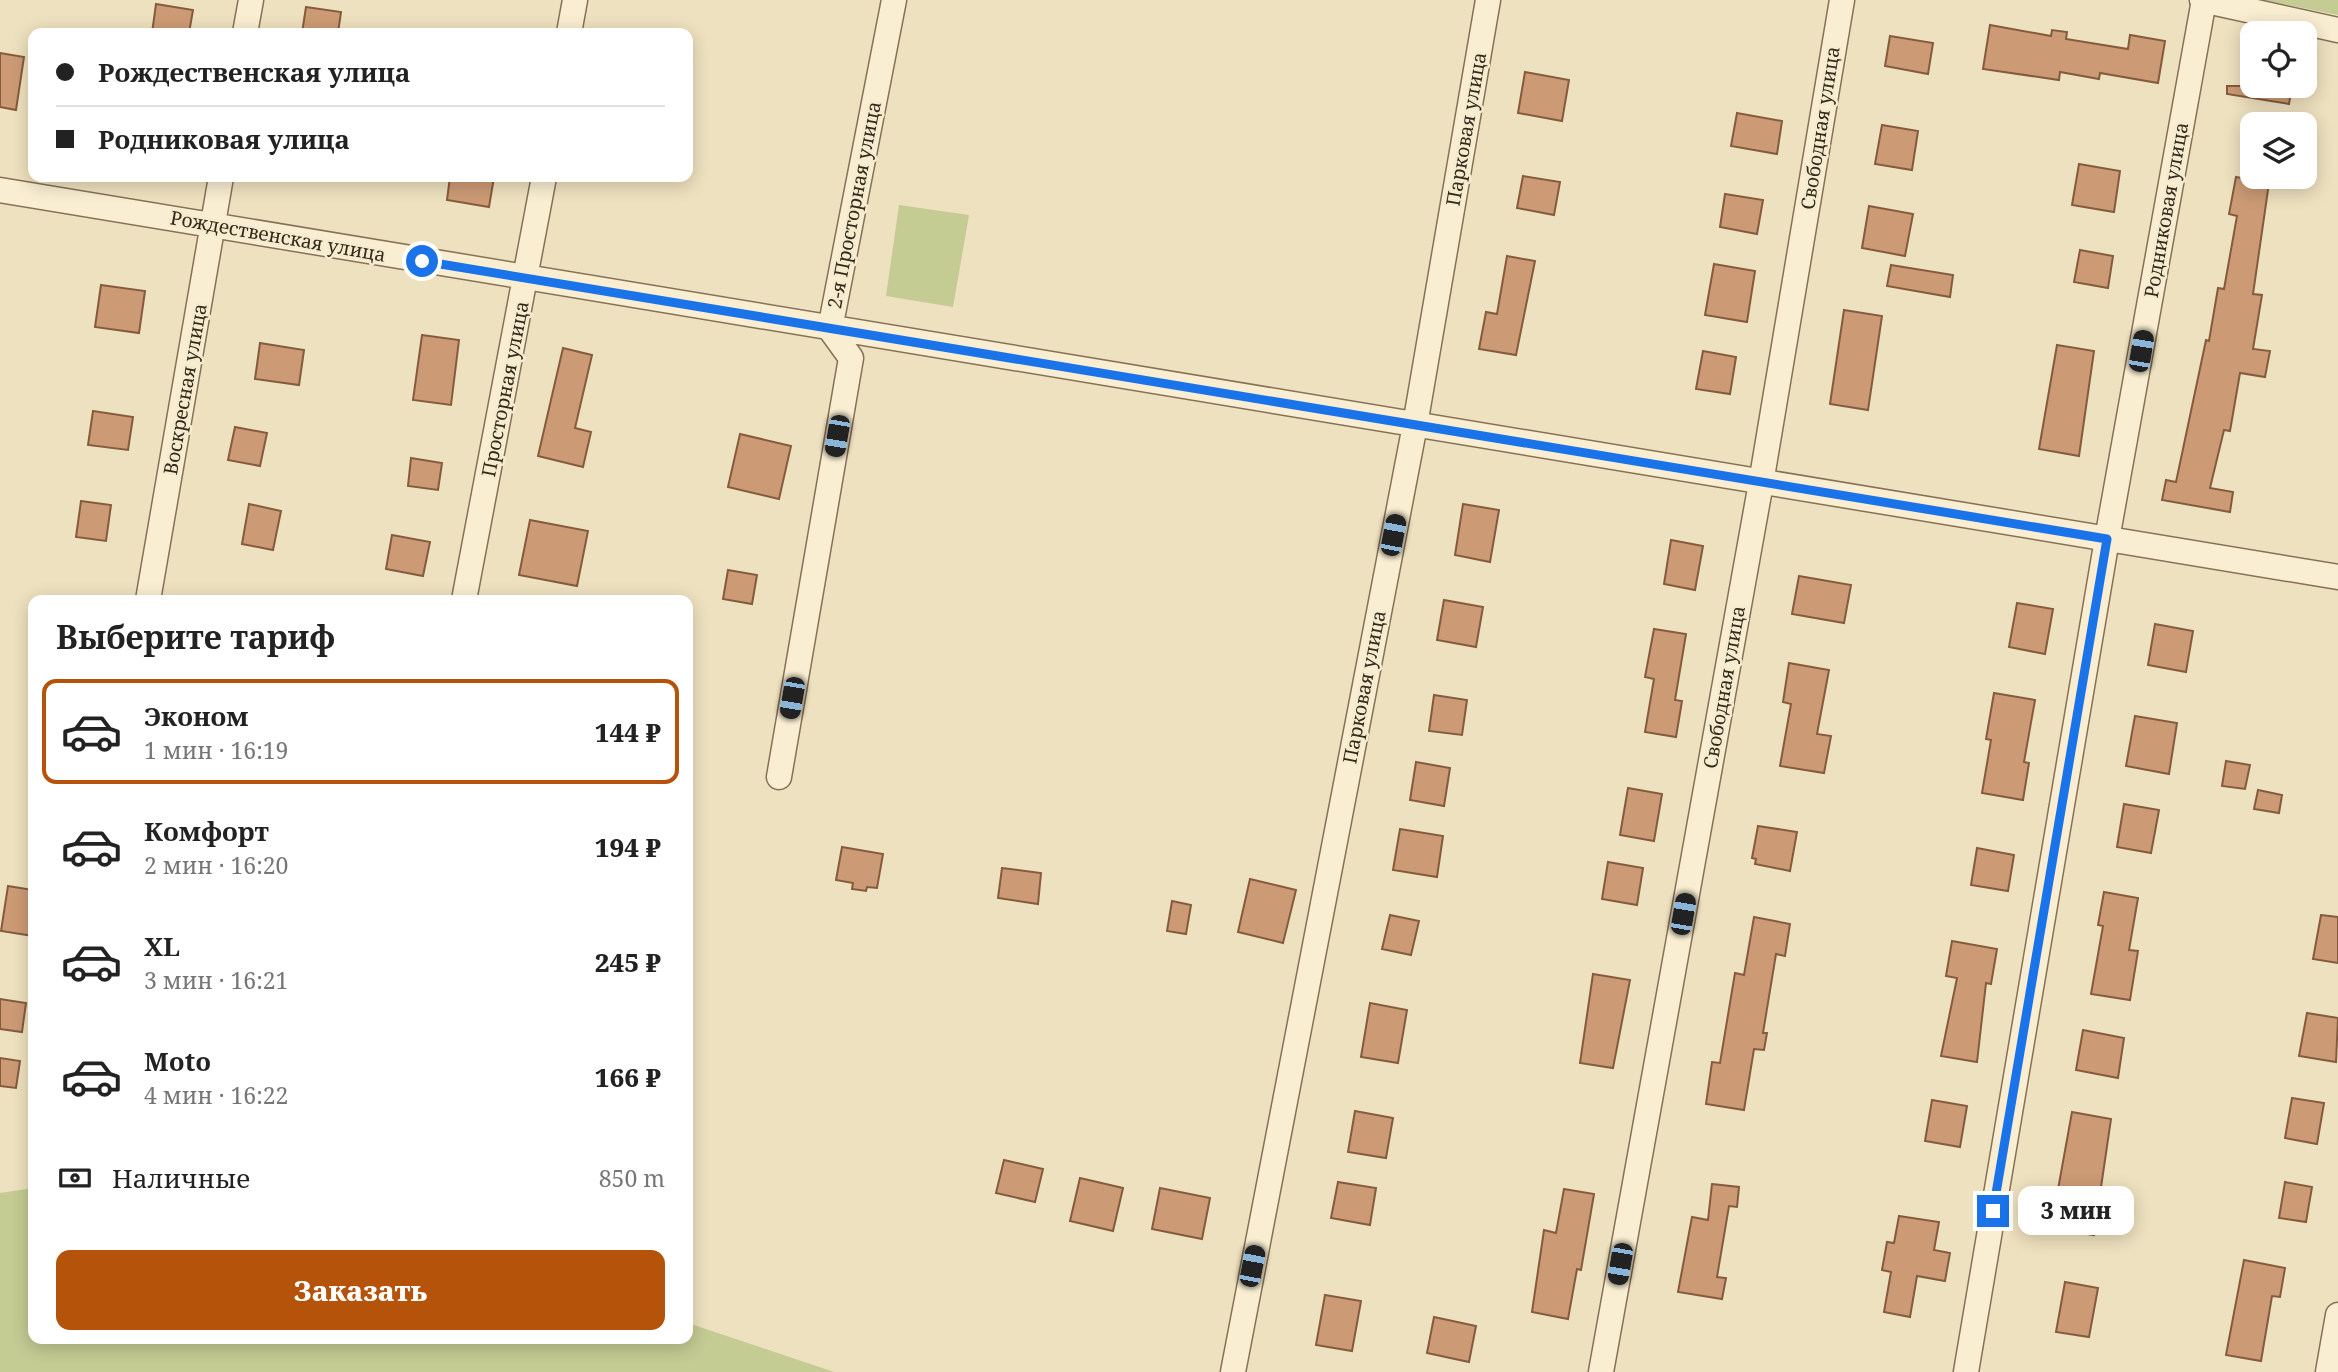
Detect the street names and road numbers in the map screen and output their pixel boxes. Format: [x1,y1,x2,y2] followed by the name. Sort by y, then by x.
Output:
[1794,45,1846,211] street label: Свободная улица
[1440,50,1492,208] street label: Парковая улица
[821,99,887,311] street label: 2-я Просторная улица
[2138,120,2194,300] street label: Родниковая улица
[168,204,388,268] street label: Рождественская улица
[475,299,535,479] street label: Просторная улица
[157,301,213,477] street label: Воскресная улица
[1697,604,1751,770] street label: Свободная улица
[1336,608,1392,766] street label: Парковая улица

